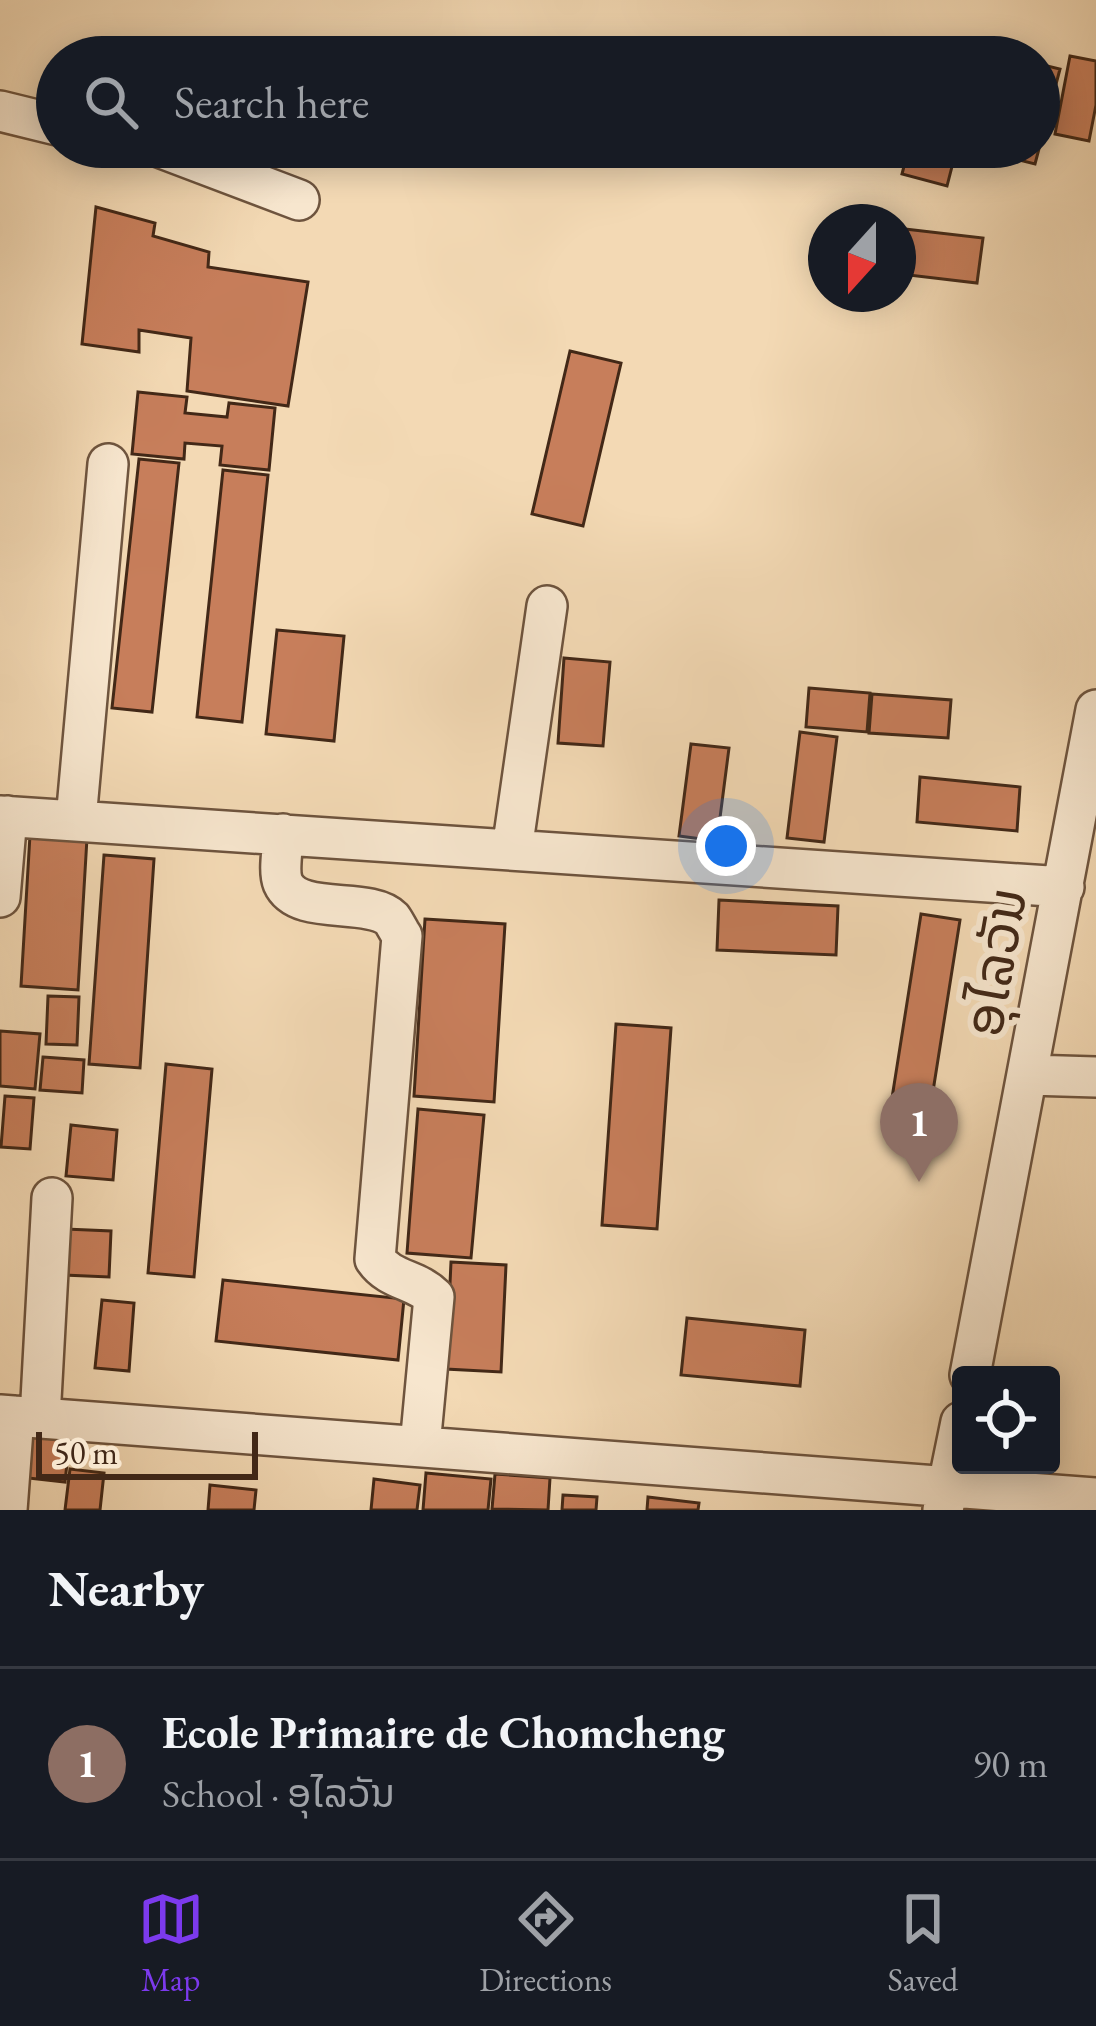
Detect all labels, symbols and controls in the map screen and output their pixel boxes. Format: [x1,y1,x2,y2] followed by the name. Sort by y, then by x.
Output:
[36,36,1060,168] search box
[78,69,144,135] icon: search
[174,73,369,131] text: Search here
[808,204,916,312] north arrow
[696,816,756,876] your location
[948,882,1042,1042] street label: ອຸໄລວັນ
[880,1083,958,1182] pin: 1
[952,1366,1060,1474] map controls
[952,1366,1060,1474] button: locate
[36,1426,258,1479] scale bar
[54,1431,118,1474] text: 50 m
[48,1555,204,1621] text: Nearby
[162,1703,725,1761] text: Ecole Primaire de Chomcheng
[77,1738,97,1789] text: 1
[972,1738,1048,1789] text: 90 m
[162,1768,395,1819] text: School · ອຸໄລວັນ
[138,1886,204,2001] tab: Map
[479,1886,612,2001] tab: Directions
[888,1886,958,2001] tab: Saved

